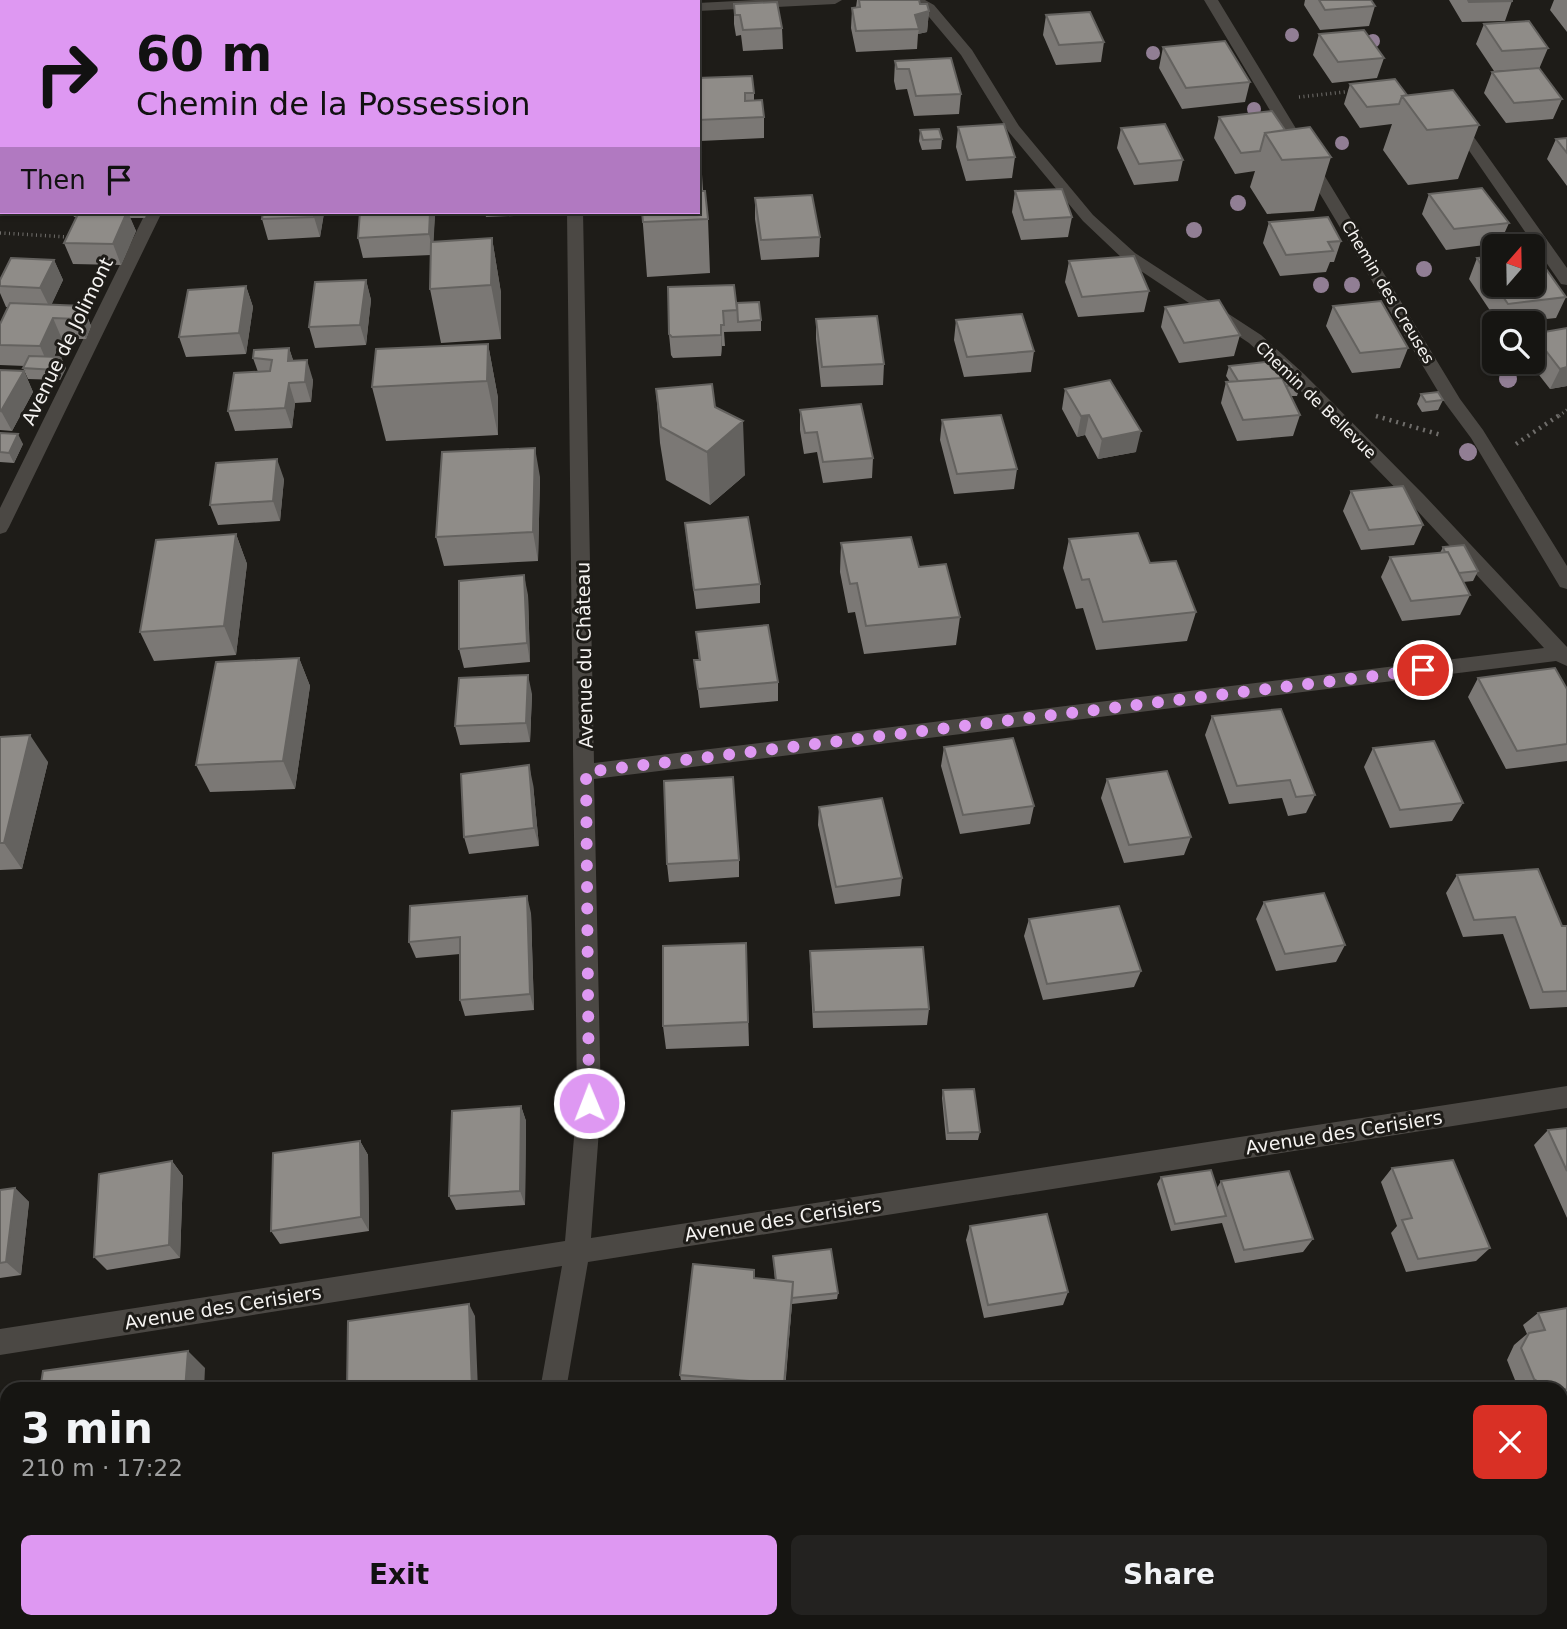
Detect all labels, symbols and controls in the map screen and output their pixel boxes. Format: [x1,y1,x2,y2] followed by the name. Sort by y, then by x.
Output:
[136,26,272,83] text: 60 m
[21,28,112,119] icon: right
[136,85,531,123] text: Chemin de la Possession
[100,161,138,199] icon: arrive
[21,165,86,195] text: Then
[1338,217,1438,367] street label: Chemin des Creuses
[1482,234,1545,298] north arrow
[1482,234,1545,374] map controls
[17,254,117,428] street label: Avenue de Jolimont
[1482,311,1545,374] button: search
[1252,337,1380,463] street label: Chemin de Bellevue
[571,562,597,748] street label: Avenue du Château
[1393,640,1453,700] pin
[1404,651,1442,689] icon: arrive
[552,1066,626,1140] position arrow
[1244,1106,1444,1158] street label: Avenue des Cerisiers
[683,1193,883,1245] street label: Avenue des Cerisiers
[123,1281,323,1333] street label: Avenue des Cerisiers
[21,1404,153,1453] text: 3 min
[1473,1405,1547,1479] button: close
[21,1455,183,1481] text: 210 m · 17:22
[21,1535,777,1615] button: Exit
[791,1535,1547,1615] button: Share

